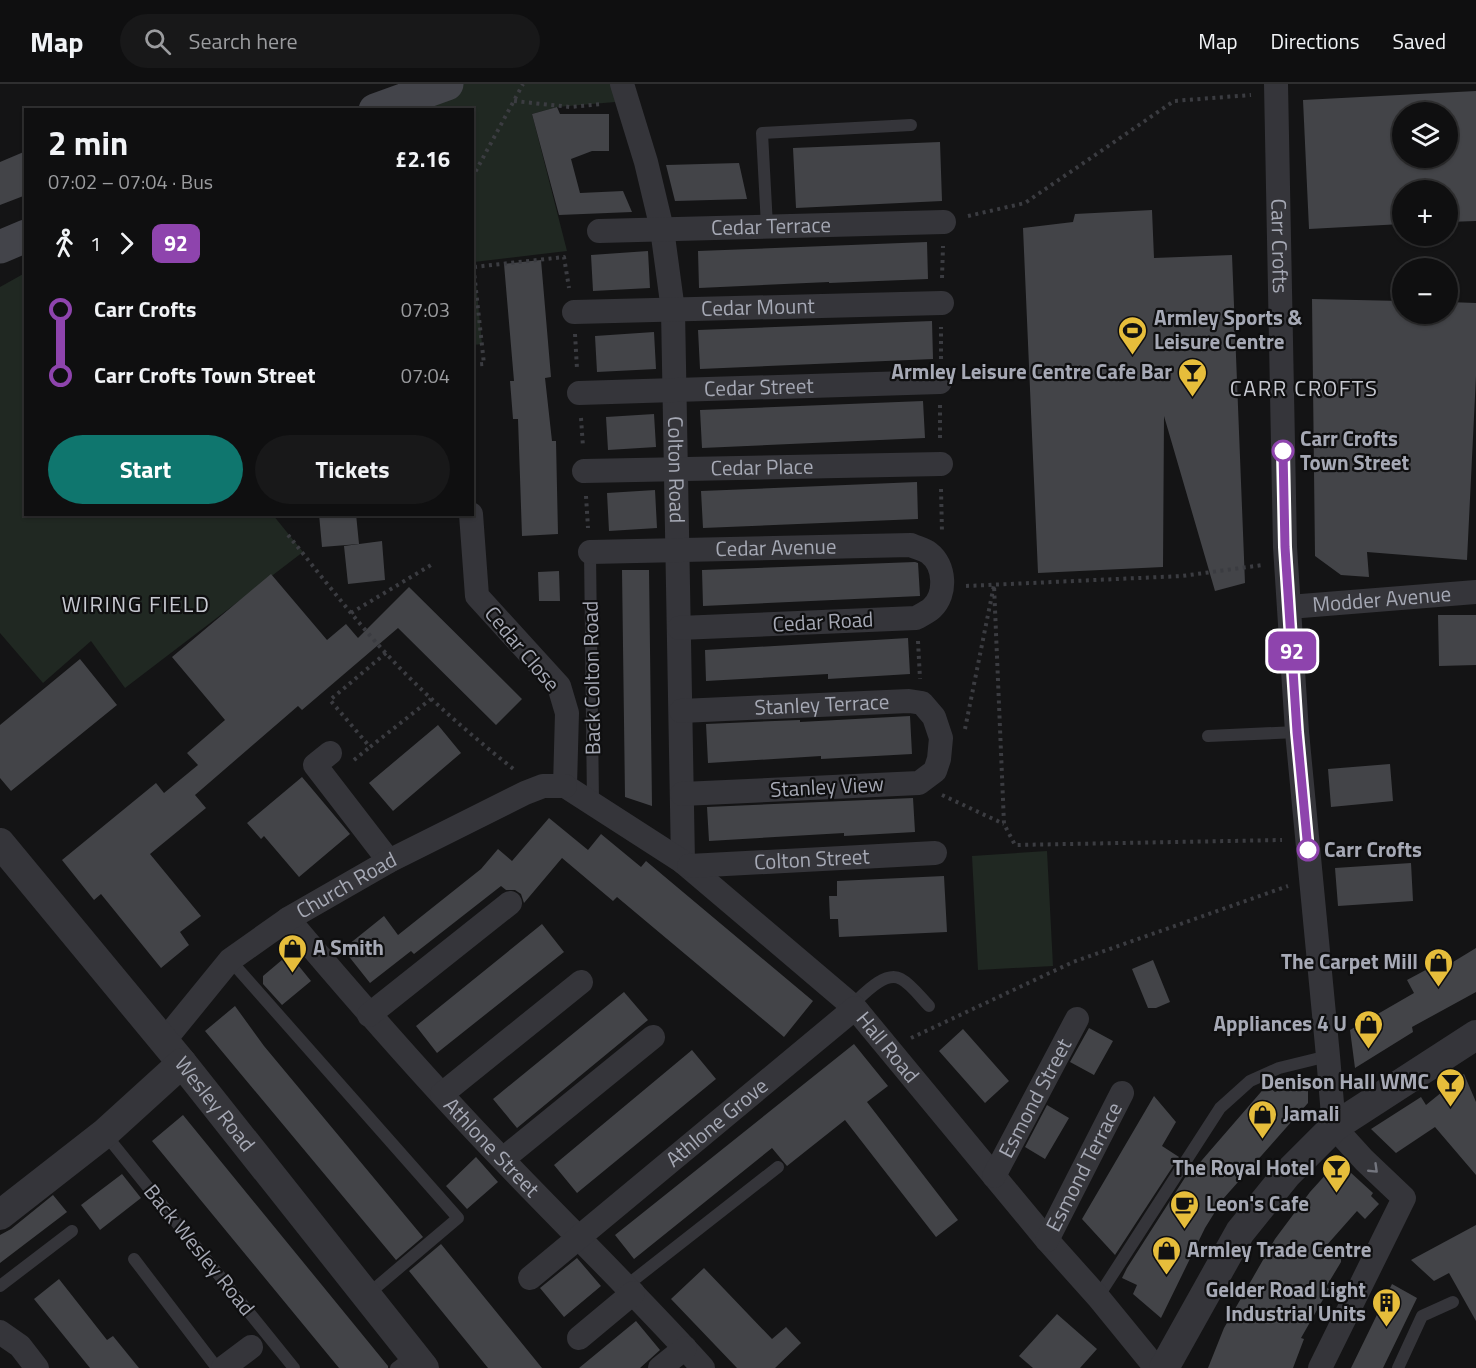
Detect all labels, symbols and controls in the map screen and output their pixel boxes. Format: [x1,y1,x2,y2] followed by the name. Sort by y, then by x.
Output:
[120,14,540,68] search box
[30,20,84,63] text: Map
[189,24,298,58] text: Search here
[141,25,174,58] icon: search
[1198,25,1238,57] text: Map
[1271,25,1360,57] text: Directions
[1393,25,1446,57] text: Saved
[1392,102,1458,324] map controls
[1392,102,1458,168] button: layers
[48,118,128,168] text: 2 min
[395,142,450,176] text: £2.16
[48,166,213,197] text: 07:02 – 07:04 · Bus
[1392,180,1458,246] button: +
[1263,198,1297,294] street label: Carr Crofts
[711,208,831,243] street label: Cedar Terrace
[48,227,81,260] icon: walk
[110,227,143,260] icon: forward
[164,227,188,259] text: 92
[90,228,101,259] text: 1
[1392,258,1458,324] button: −
[701,289,816,324] street label: Cedar Mount
[94,292,196,326] text: Carr Crofts
[401,294,450,325] text: 07:03
[1154,301,1302,357] place label: Armley Sports & Leisure Centre
[1117,314,1149,356] sports icon: Armley Sports & Leisure Centre
[891,355,1172,387] place label: Armley Leisure Centre Cafe Bar
[1177,356,1209,398] bar icon: Armley Leisure Centre Cafe Bar
[94,358,316,392] text: Carr Crofts Town Street
[401,360,450,391] text: 07:04
[704,369,815,404] street label: Cedar Street
[1230,371,1378,405] district label: CARR CROFTS
[660,416,694,524] street label: Colton Road
[1300,422,1409,478] place label: Carr Crofts Town Street
[48,435,243,504] button: Start
[255,435,450,504] button: Tickets
[1272,440,1294,462] marker: Carr Crofts Town Street
[710,450,814,484] street label: Cedar Place
[715,530,837,564] street label: Cedar Avenue
[1311,577,1452,620] street label: Modder Avenue
[61,587,211,621] district label: WIRING FIELD
[477,599,568,698] street label: Cedar Close
[574,601,608,755] street label: Back Colton Road
[772,602,874,640] street label: Cedar Road
[1265,632,1319,670] line badge: 92
[1280,635,1304,667] text: 92
[754,685,890,723] street label: Stanley Terrace
[769,767,885,805] street label: Stanley View
[1324,833,1422,865] place label: Carr Crofts
[753,839,871,878] street label: Colton Street
[1297,839,1319,861] marker: Carr Crofts
[290,843,402,926] street label: Church Road
[313,931,384,963] place label: A Smith
[276,932,308,974] shop icon: A Smith
[1281,945,1418,977] place label: The Carpet Mill
[1423,946,1455,988] shop icon: The Carpet Mill
[849,1004,928,1089] street label: Hall Road
[1213,1007,1347,1039] place label: Appliances 4 U
[1352,1008,1384,1050] shop icon: Appliances 4 U
[989,1032,1079,1163] street label: Esmond Street
[167,1049,263,1158] street label: Wesley Road
[1261,1065,1429,1097] place label: Denison Hall WMC
[1434,1066,1466,1108] bar icon: Denison Hall WMC
[658,1070,774,1174] street label: Athlone Grove
[437,1090,548,1204] street label: Athlone Street
[1037,1096,1130,1237] street label: Esmond Terrace
[1283,1097,1340,1129] place label: Jamali
[1246,1098,1278,1140] shop icon: Jamali
[1173,1151,1315,1183] place label: The Royal Hotel
[1320,1152,1352,1194] bar icon: The Royal Hotel
[1366,1162,1377,1173] one-way arrow
[137,1177,263,1322] street label: Back Wesley Road
[1206,1187,1309,1219] place label: Leon's Cafe
[1169,1188,1201,1230] cafe icon: Leon's Cafe
[1187,1233,1371,1265] place label: Armley Trade Centre
[1150,1234,1182,1276] shop icon: Armley Trade Centre
[1205,1273,1366,1329] place label: Gelder Road Light Industrial Units
[1371,1286,1403,1328] building icon: Gelder Road Light Industrial Units

